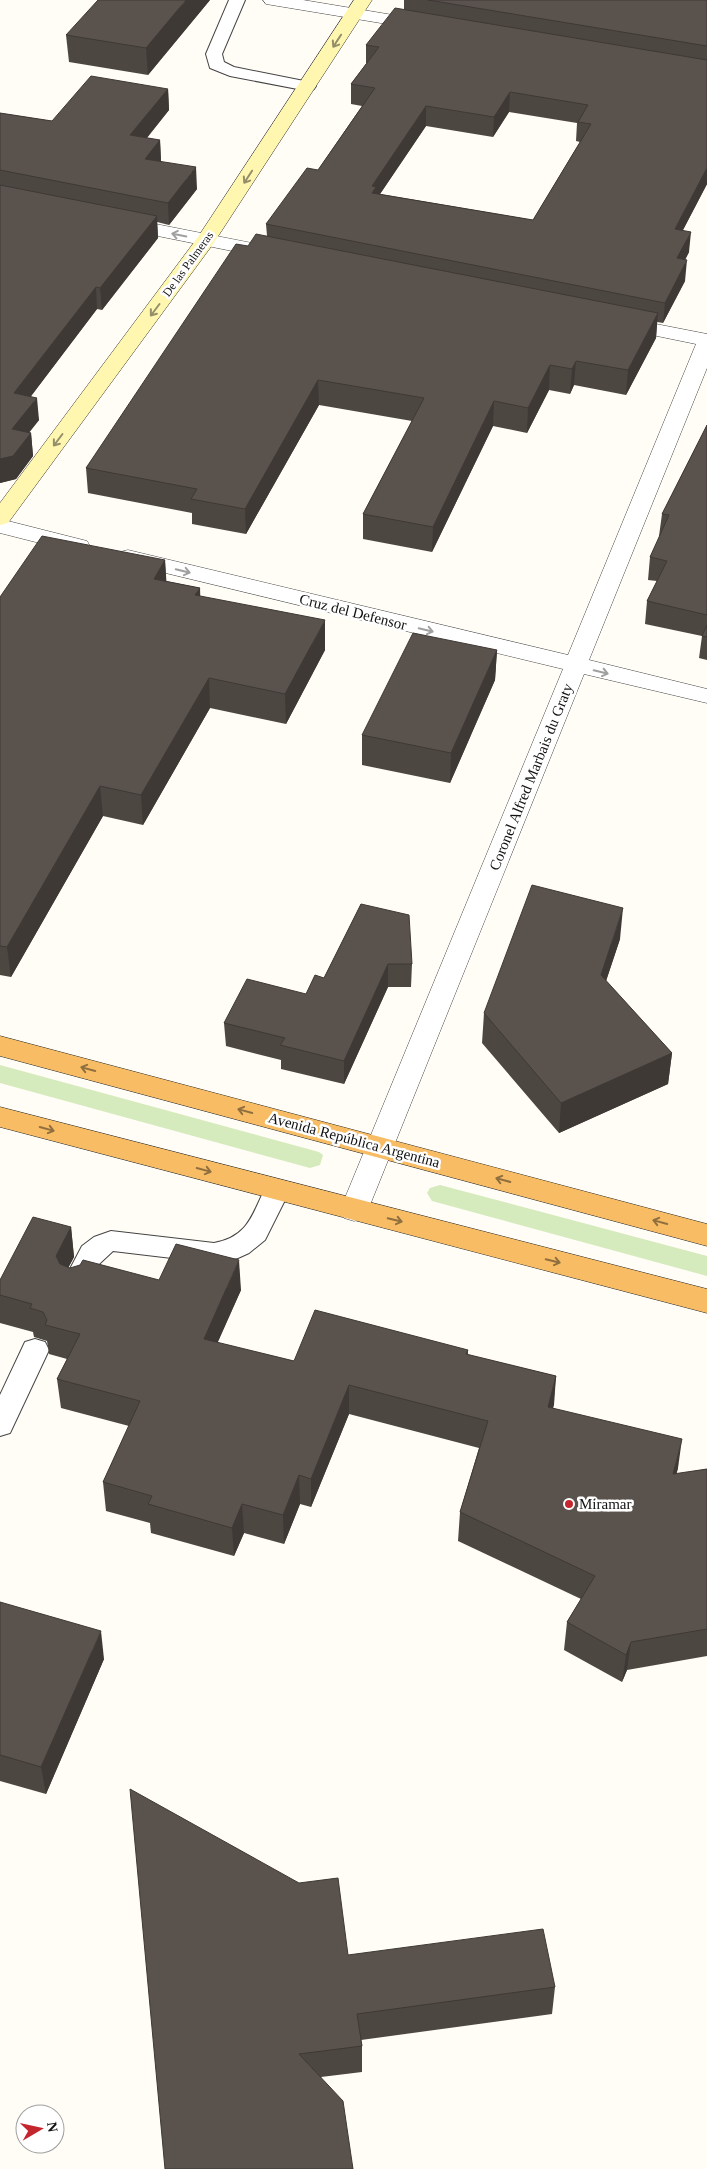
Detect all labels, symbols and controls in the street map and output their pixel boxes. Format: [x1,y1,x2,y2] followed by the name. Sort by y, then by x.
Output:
[332,34,342,48] one-way arrow
[243,170,253,184] one-way arrow
[160,228,217,299] street label: De las Palmeras
[171,229,187,239] one-way arrow
[149,303,160,316] one-way arrow
[52,433,63,446] one-way arrow
[175,567,191,576] one-way arrow
[298,591,408,633] street label: Cruz del Defensor
[418,626,434,635] one-way arrow
[593,668,609,677] one-way arrow
[486,681,576,873] street label: Coronel Alfred Marbais du Graty
[80,1064,96,1073] one-way arrow
[237,1105,253,1115] one-way arrow
[266,1109,442,1171] street label: Avenida República Argentina
[39,1125,55,1134] one-way arrow
[196,1166,212,1176] one-way arrow
[495,1175,511,1184] one-way arrow
[387,1216,403,1226] one-way arrow
[652,1217,668,1227] one-way arrow
[544,1257,560,1266] one-way arrow
[579,1496,631,1512] place label: Miramar
[563,1498,575,1510] marker: Miramar
[15,2104,65,2154] north arrow
[44,2121,61,2133] text: N

